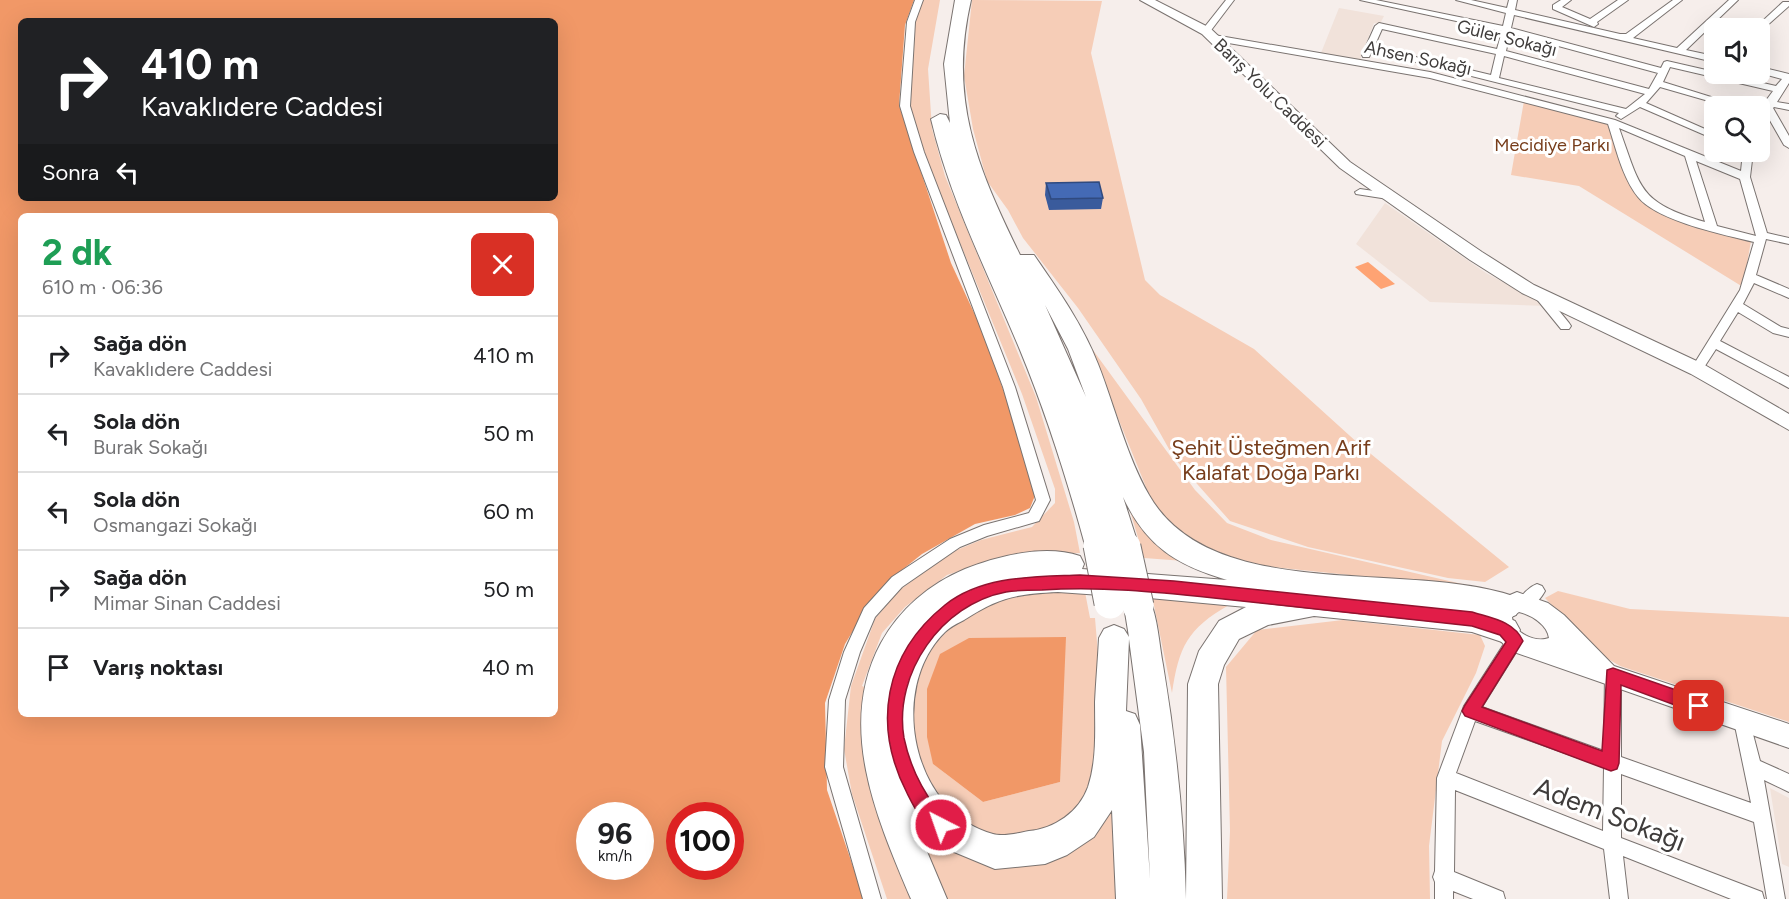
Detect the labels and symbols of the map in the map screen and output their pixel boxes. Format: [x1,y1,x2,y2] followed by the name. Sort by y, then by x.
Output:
[1455,15,1559,61] street label: Güler Sokağı
[1209,34,1331,152] street label: Barış Yolu Caddesi
[1362,36,1474,80] street label: Ahsen Sokağı
[1494,134,1610,156] park label: Mecidiye Parkı
[1171,434,1372,486] park label: Şehit Üsteğmen Arif Kalafat Doğa Parkı
[1673,680,1724,731] pin
[1530,770,1690,858] street label: Adem Sokağı
[909,793,973,857] position arrow
[666,802,744,880] speed limit sign: 100

